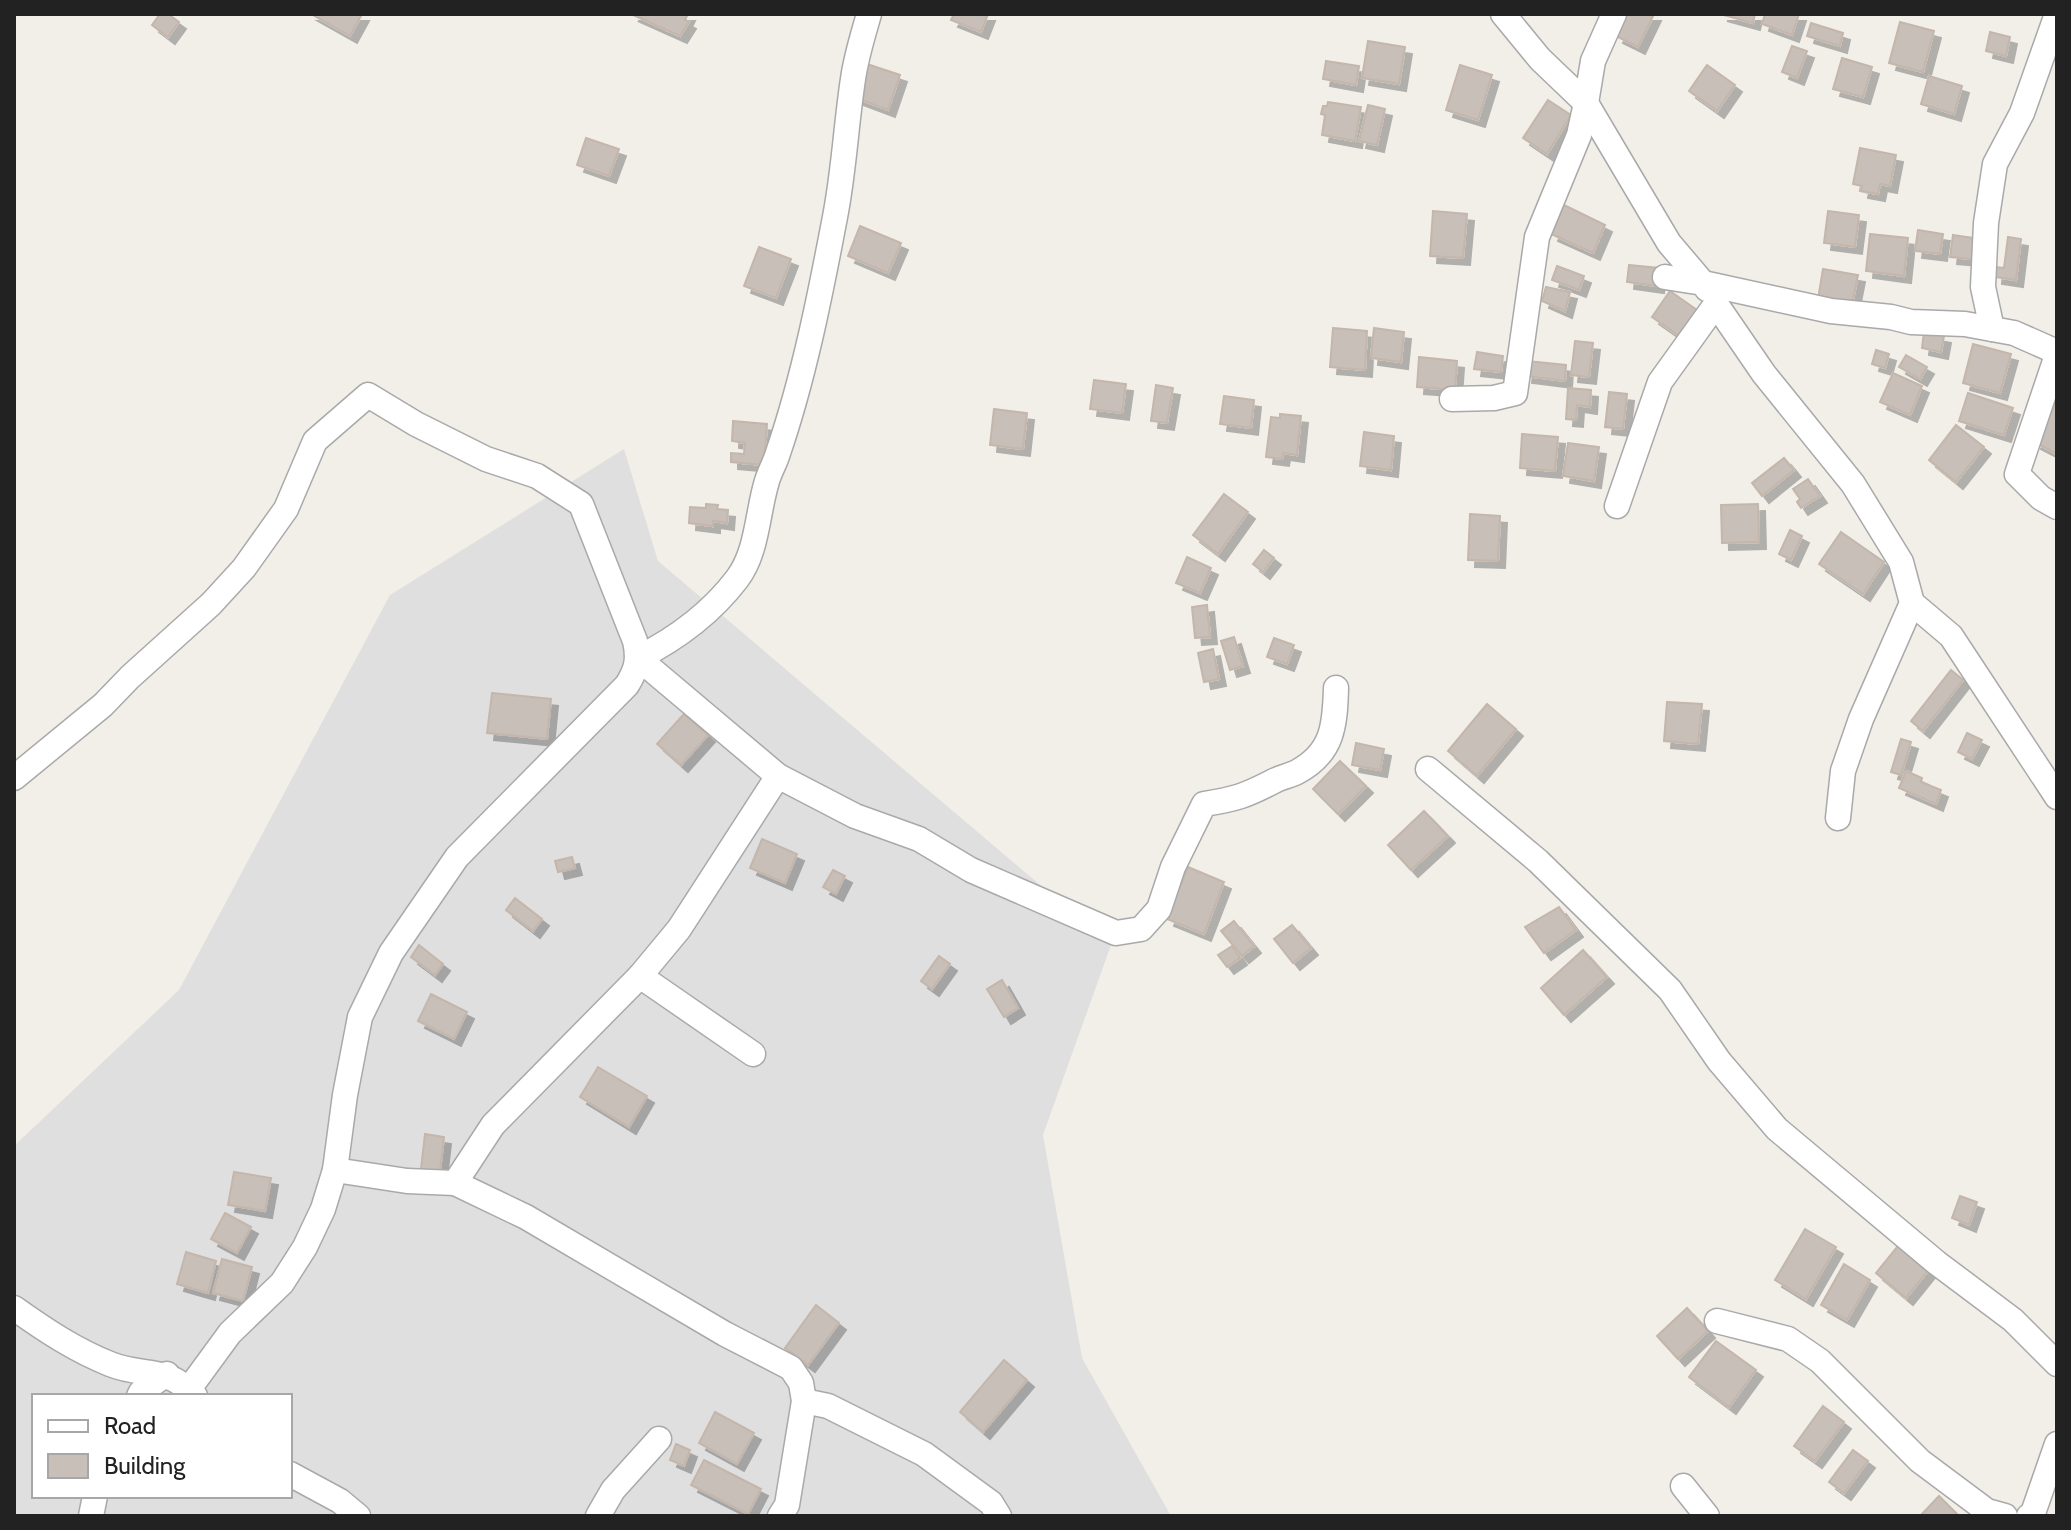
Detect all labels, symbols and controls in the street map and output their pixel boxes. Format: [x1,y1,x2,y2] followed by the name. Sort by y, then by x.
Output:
[32,1394,292,1498] legend
[104,1411,156,1440] text: Road
[104,1451,186,1480] text: Building

